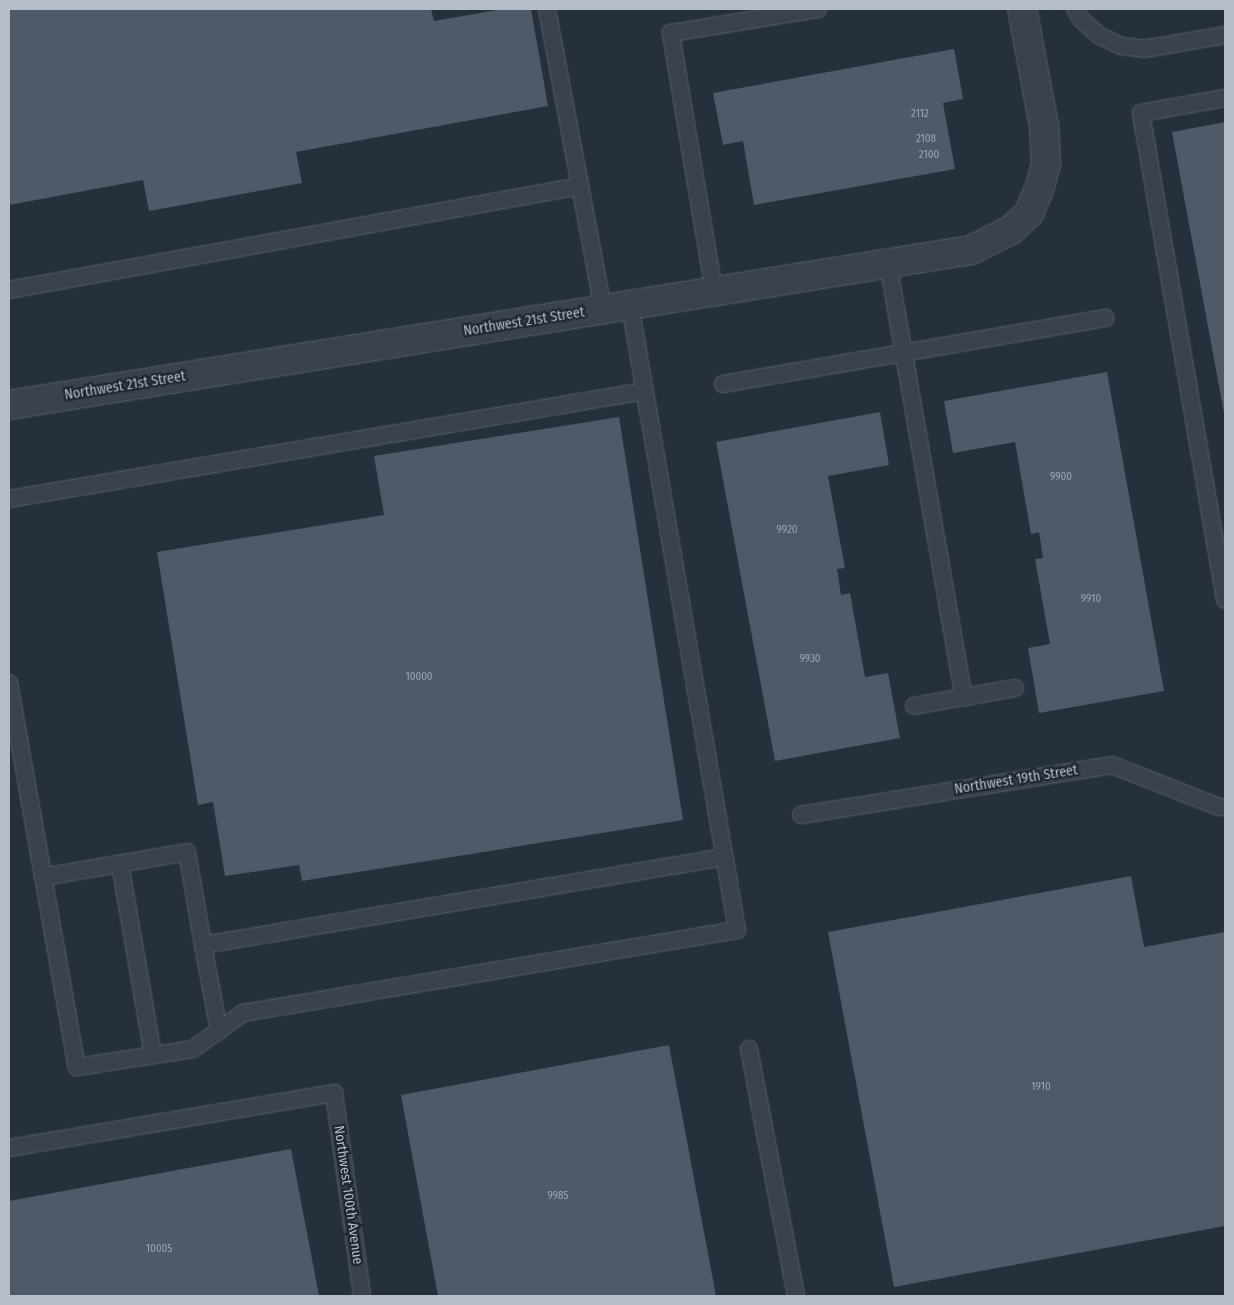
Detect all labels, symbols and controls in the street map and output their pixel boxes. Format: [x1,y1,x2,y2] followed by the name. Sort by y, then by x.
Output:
[911,107,929,121] house number: 2112
[916,132,936,146] house number: 2108
[919,148,939,162] house number: 2100
[462,304,586,340] street label: Northwest 21st Street
[63,368,187,404] street label: Northwest 21st Street
[1050,470,1072,484] house number: 9900
[776,523,798,537] house number: 9920
[1081,592,1101,606] house number: 9910
[799,652,821,666] house number: 9930
[405,670,433,684] house number: 10000
[953,762,1079,798] street label: Northwest 19th Street
[1031,1080,1051,1094] house number: 1910
[330,1125,366,1265] street label: Northwest 100th Avenue
[547,1189,569,1203] house number: 9985
[146,1242,172,1256] house number: 10005

